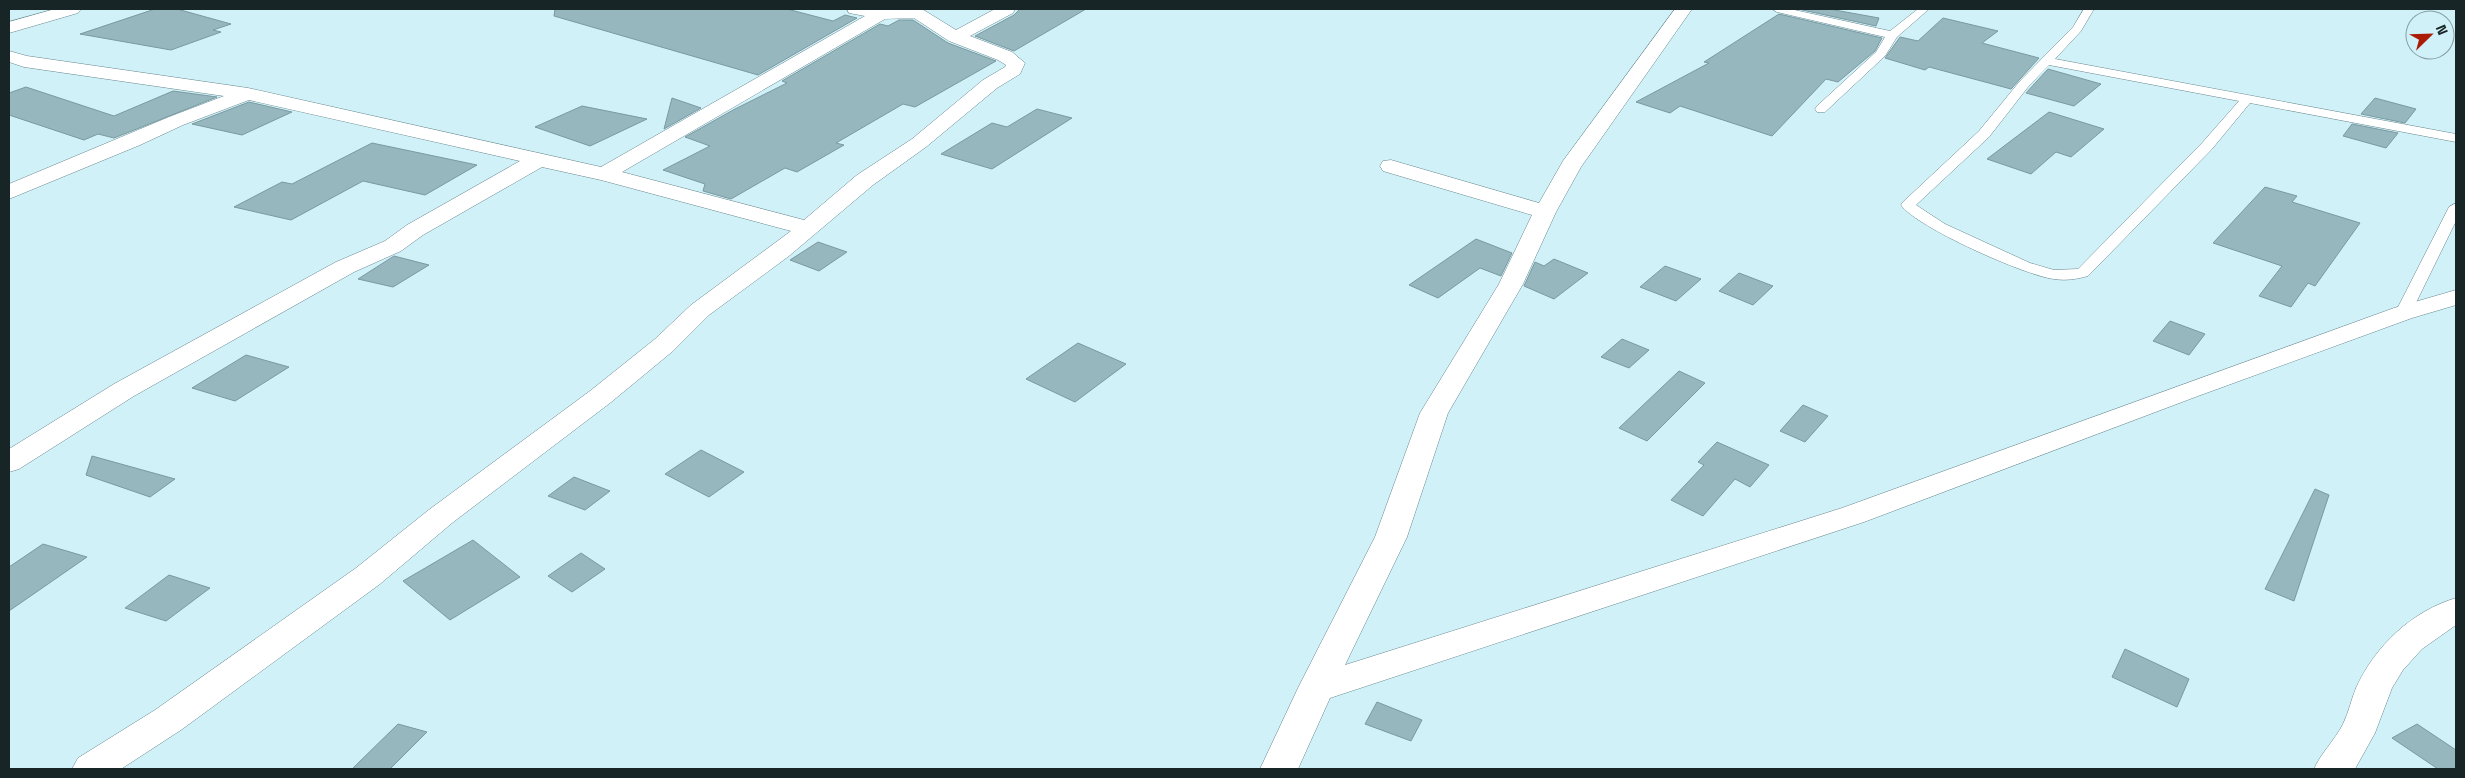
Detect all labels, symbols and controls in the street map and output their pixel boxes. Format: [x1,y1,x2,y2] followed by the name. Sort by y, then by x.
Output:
[2405,10,2455,60] north arrow
[2432,22,2452,38] text: N

